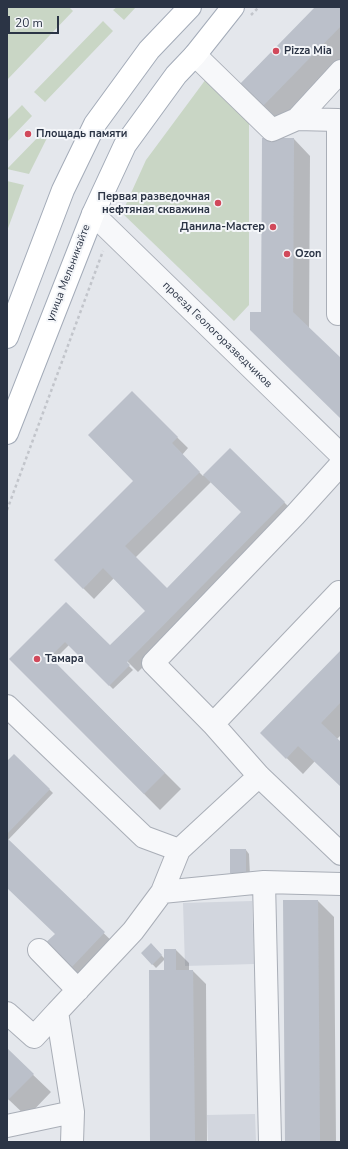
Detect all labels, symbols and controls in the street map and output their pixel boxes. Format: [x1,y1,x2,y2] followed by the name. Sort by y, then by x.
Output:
[10,8,61,34] scale bar
[15,15,43,31] text: 20 m
[284,44,332,58] place label: Pizza Mia
[271,46,281,56] marker: Pizza Mia
[36,127,127,141] place label: Площадь памяти
[23,129,33,139] marker: Площадь памяти
[98,190,210,216] place label: Первая разведочная нефтяная скважина
[213,198,223,208] marker: Первая разведочная нефтяная скважина
[180,220,265,234] place label: Данила-Мастер
[268,222,278,232] marker: Данила-Мастер
[44,223,94,323] street label: улица Мельникайте
[295,247,322,261] place label: Ozon
[282,249,292,259] marker: Ozon
[159,279,275,391] street label: проезд Геологоразведчиков
[45,652,84,666] place label: Тамара
[32,654,42,664] marker: Тамара

